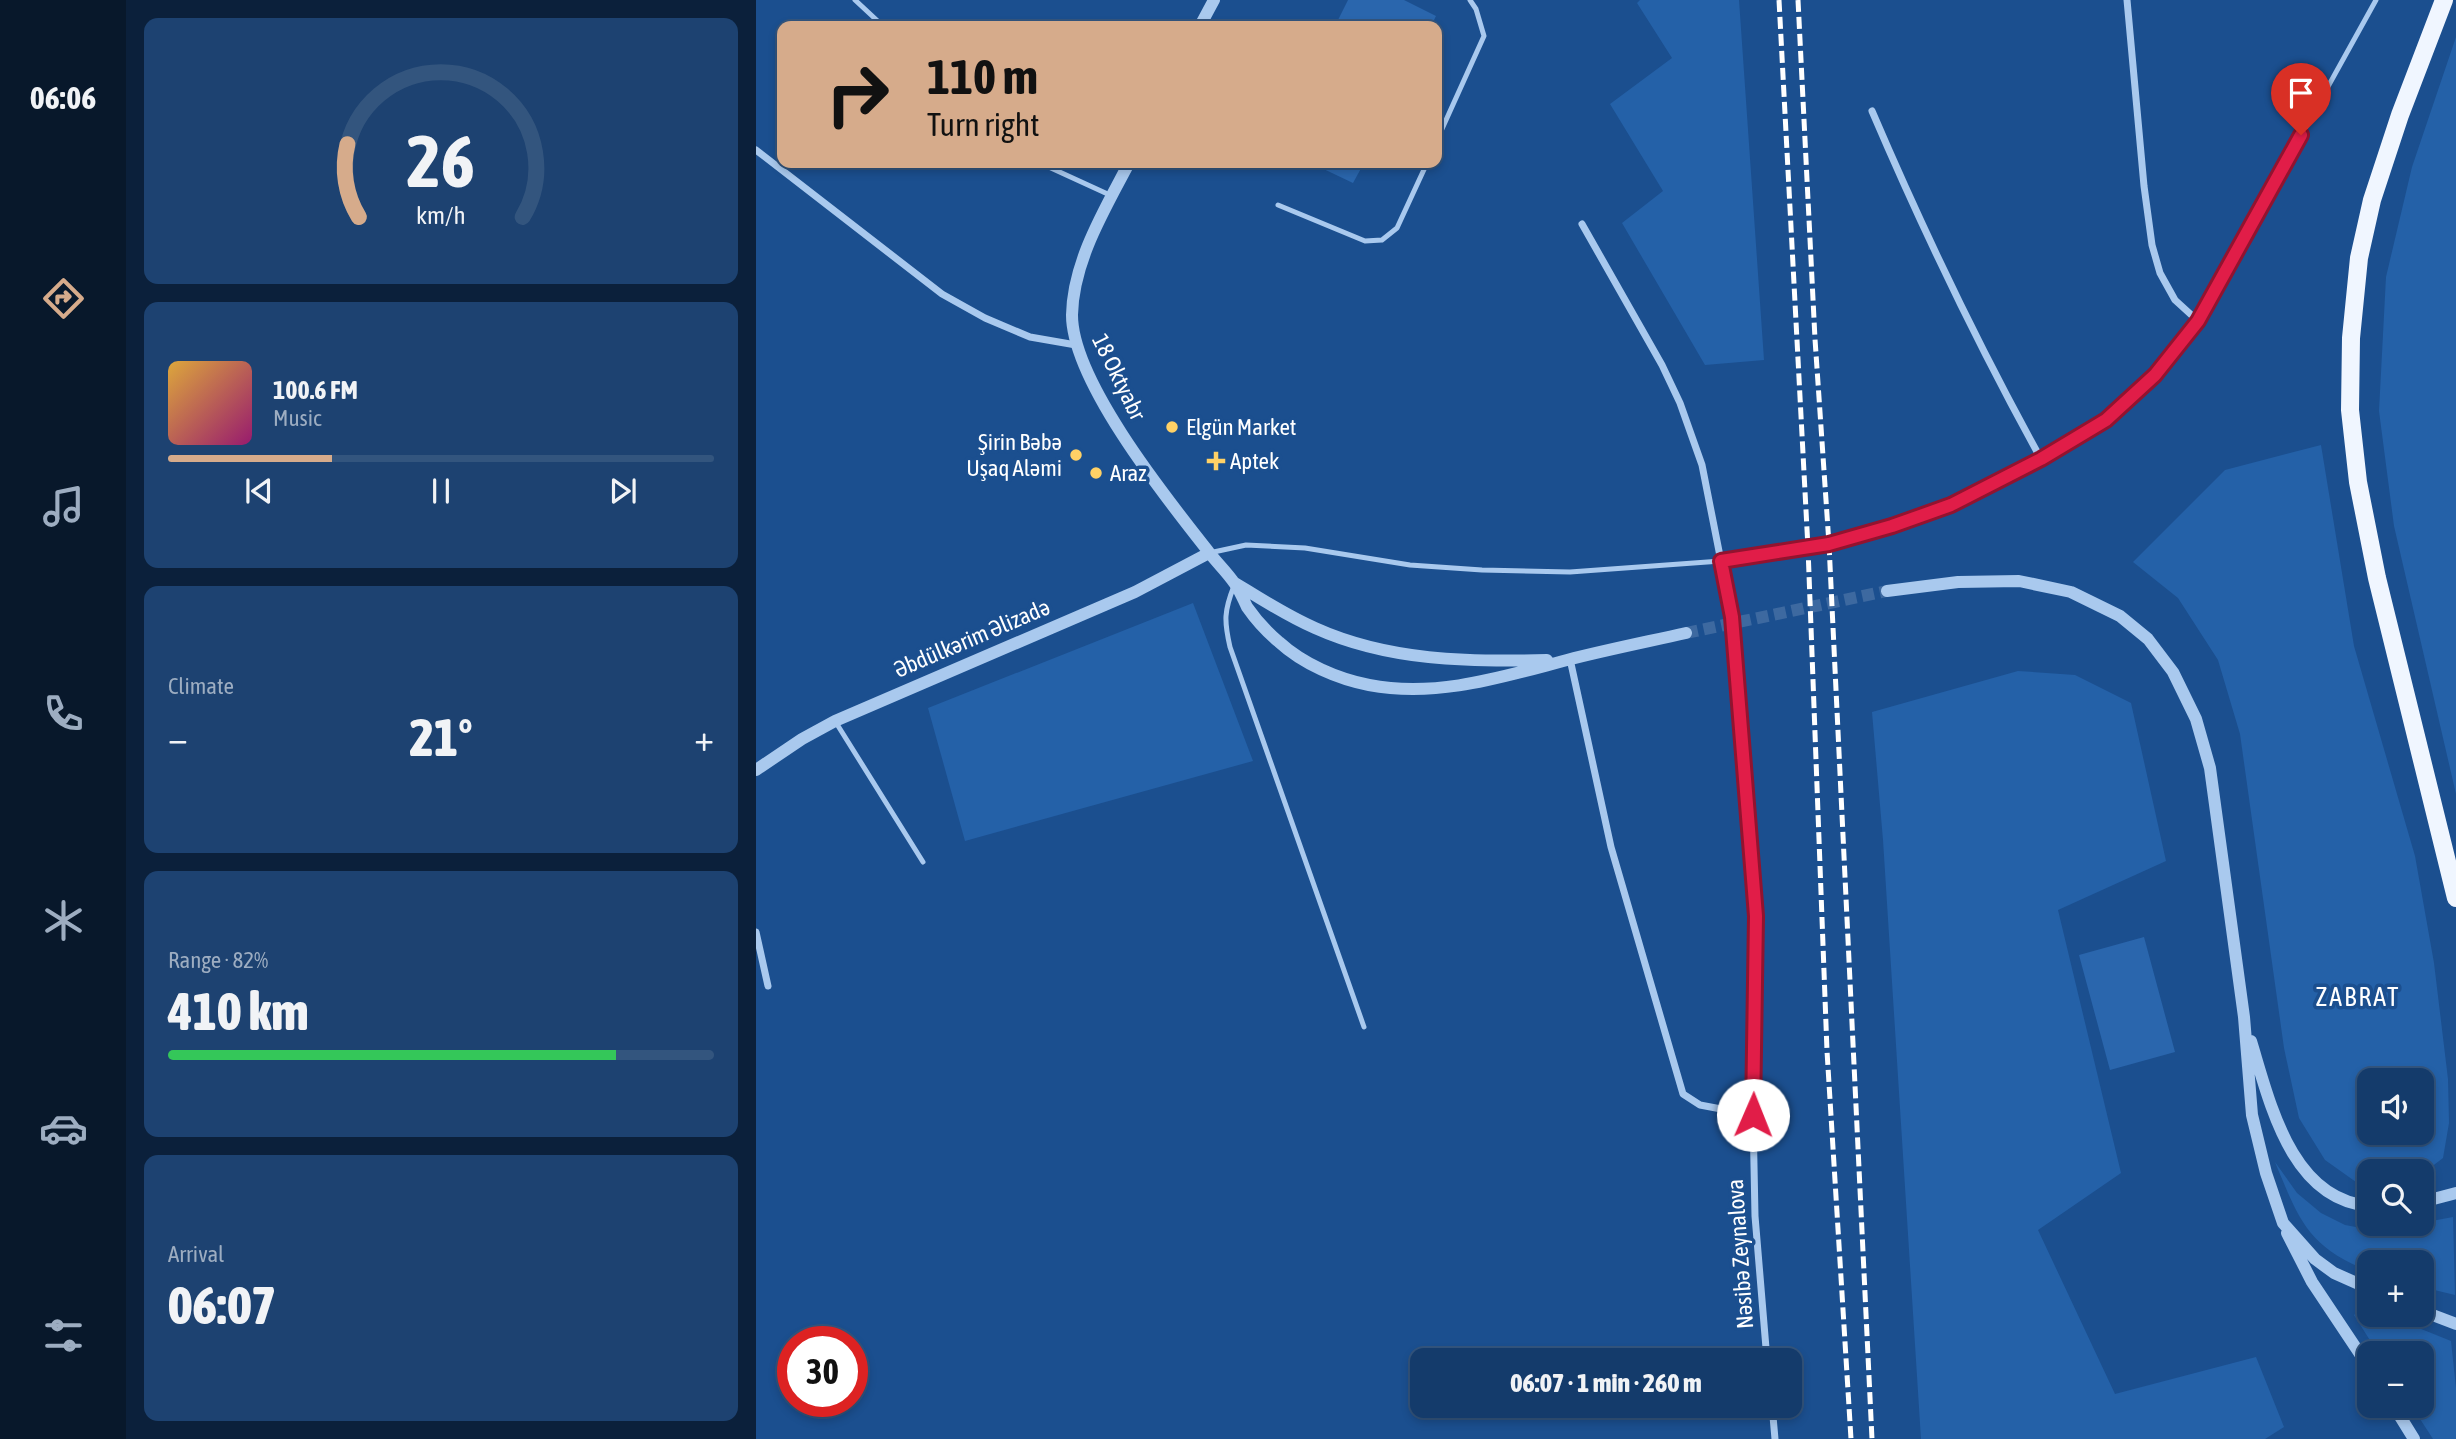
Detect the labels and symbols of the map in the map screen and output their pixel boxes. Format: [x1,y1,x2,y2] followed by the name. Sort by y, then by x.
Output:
[2271,63,2331,135] pin
[1087,330,1152,425] street label: 18 Oktyabr
[1186,414,1296,440] place label: Elgün Market
[1164,419,1180,435] marker: Elgün Market
[966,429,1062,481] place label: Şirin Bəbə Uşaq Aləmi
[1068,447,1084,463] marker: Şirin Bəbə Uşaq Aləmi
[1230,448,1279,474] place label: Aptek
[1208,453,1224,469] marker: Aptek
[1110,460,1147,486] place label: Araz
[1088,465,1104,481] marker: Araz
[890,593,1054,683] street label: Əbdülkərim Əlizadə
[2316,982,2400,1012] district label: ZABRAT
[1716,1078,1790,1152] position arrow
[1722,1178,1758,1330] street label: Nəsibə Zeynalova
[777,1326,868,1417] speed limit sign: 30

